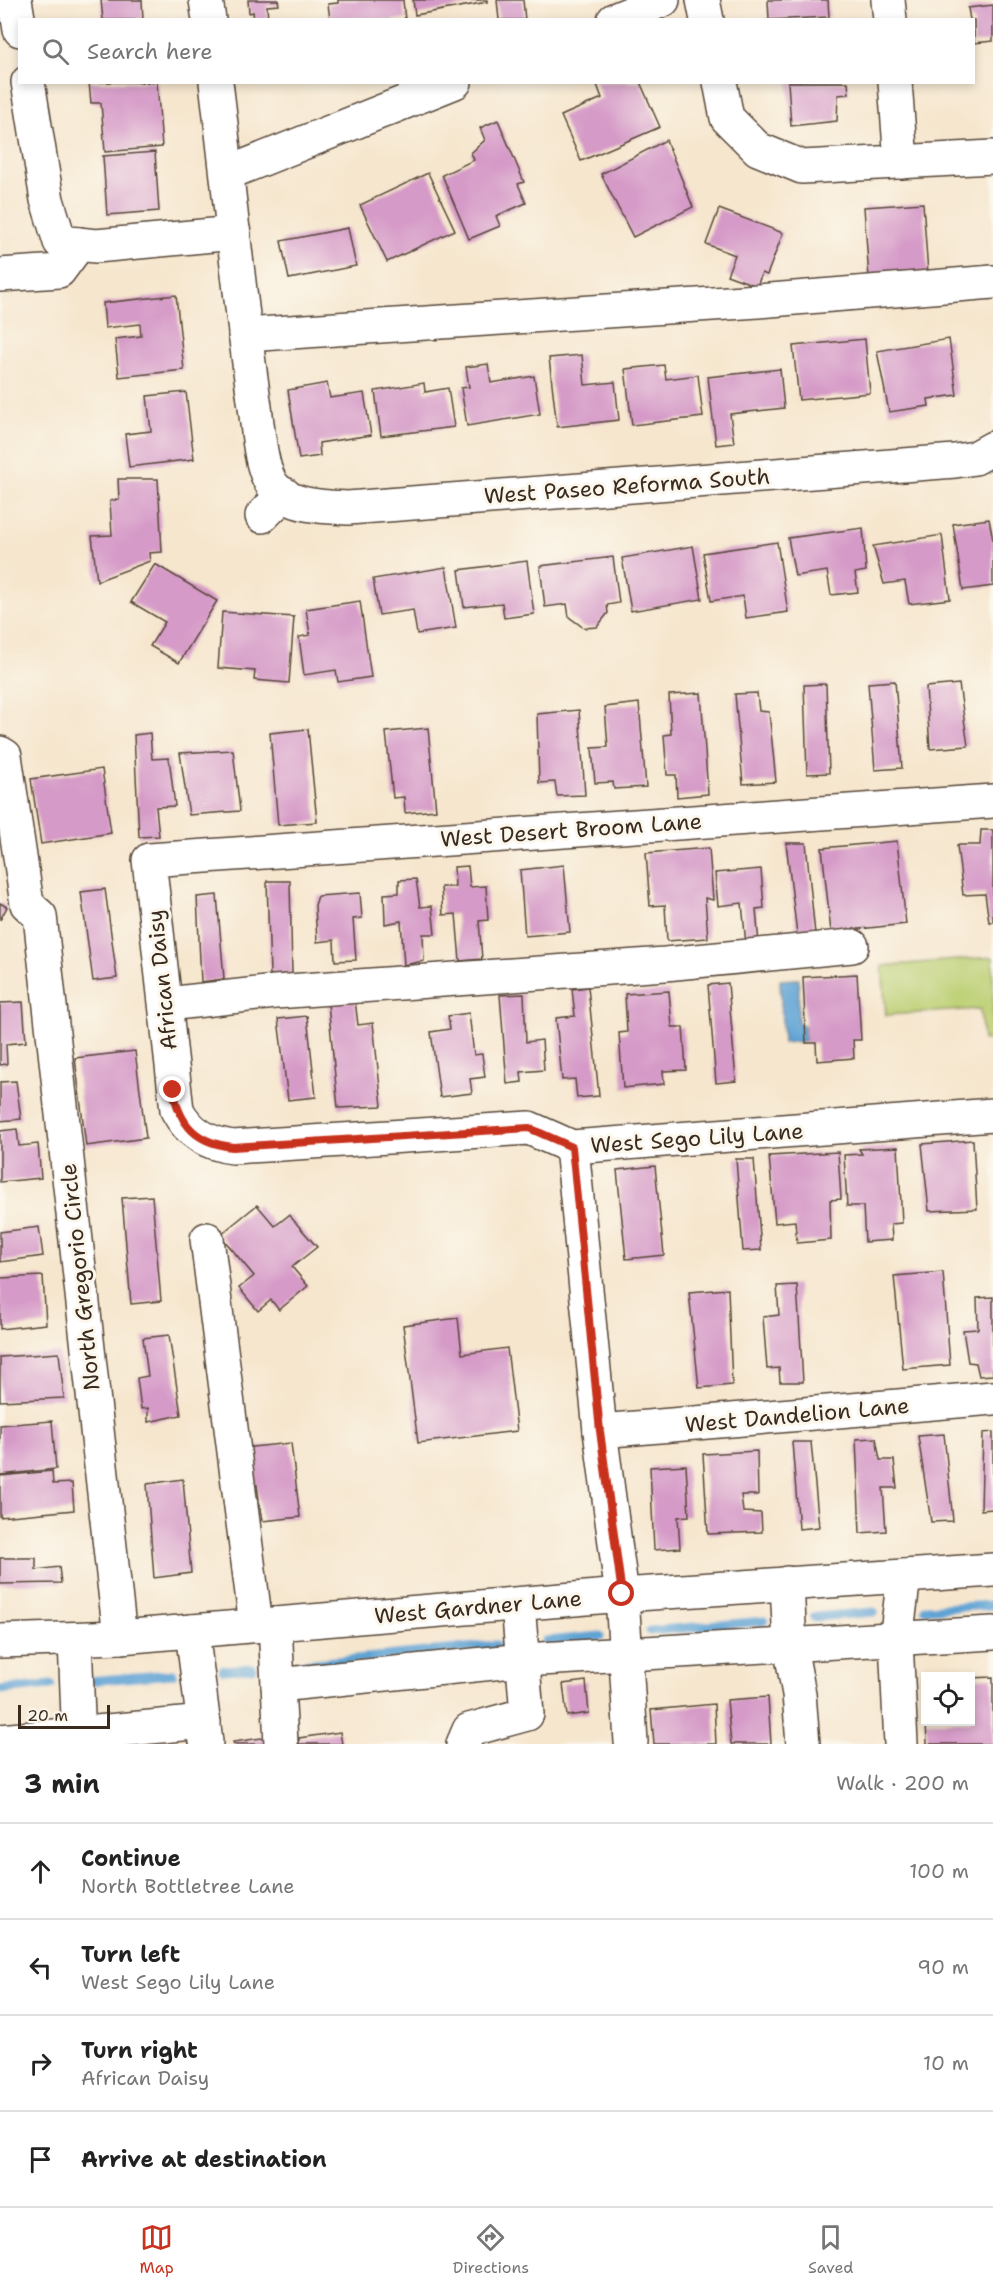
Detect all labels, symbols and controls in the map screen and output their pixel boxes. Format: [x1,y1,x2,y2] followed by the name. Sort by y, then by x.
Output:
[18,18,975,84] search box
[39,35,72,68] icon: search
[87,37,213,66] text: Search here
[483,462,771,510] street label: West Paseo Reforma South
[439,806,703,854] street label: West Desert Broom Lane
[140,908,184,1052] street label: African Daisy
[159,1076,185,1102] route end
[590,1116,804,1160] street label: West Sego Lily Lane
[54,1162,106,1392] street label: North Gregorio Circle
[684,1391,910,1439] street label: West Dandelion Lane
[608,1580,634,1606] route start
[373,1583,583,1631] street label: West Gardner Lane
[921,1672,975,1726] map controls
[921,1672,975,1726] button: locate
[18,1702,110,1730] scale bar
[27,1705,68,1726] text: 20 m
[24,1766,100,1801] text: 3 min
[836,1770,969,1796] text: Walk · 200 m
[81,1844,181,1873] text: Continue
[24,1855,57,1888] icon: ahead
[909,1858,969,1884] text: 100 m
[81,1873,295,1899] text: North Bottletree Lane
[81,1940,180,1969] text: Turn left
[24,1951,57,1984] icon: left
[917,1954,969,1980] text: 90 m
[81,1969,275,1995] text: West Sego Lily Lane
[81,2036,198,2065] text: Turn right
[24,2047,57,2080] icon: right
[923,2050,969,2076] text: 10 m
[81,2065,209,2091] text: African Daisy
[24,2143,57,2176] icon: arrive
[81,2145,327,2174] text: Arrive at destination
[140,2221,174,2278] tab: Map
[453,2221,529,2278] tab: Directions
[808,2221,854,2278] tab: Saved

